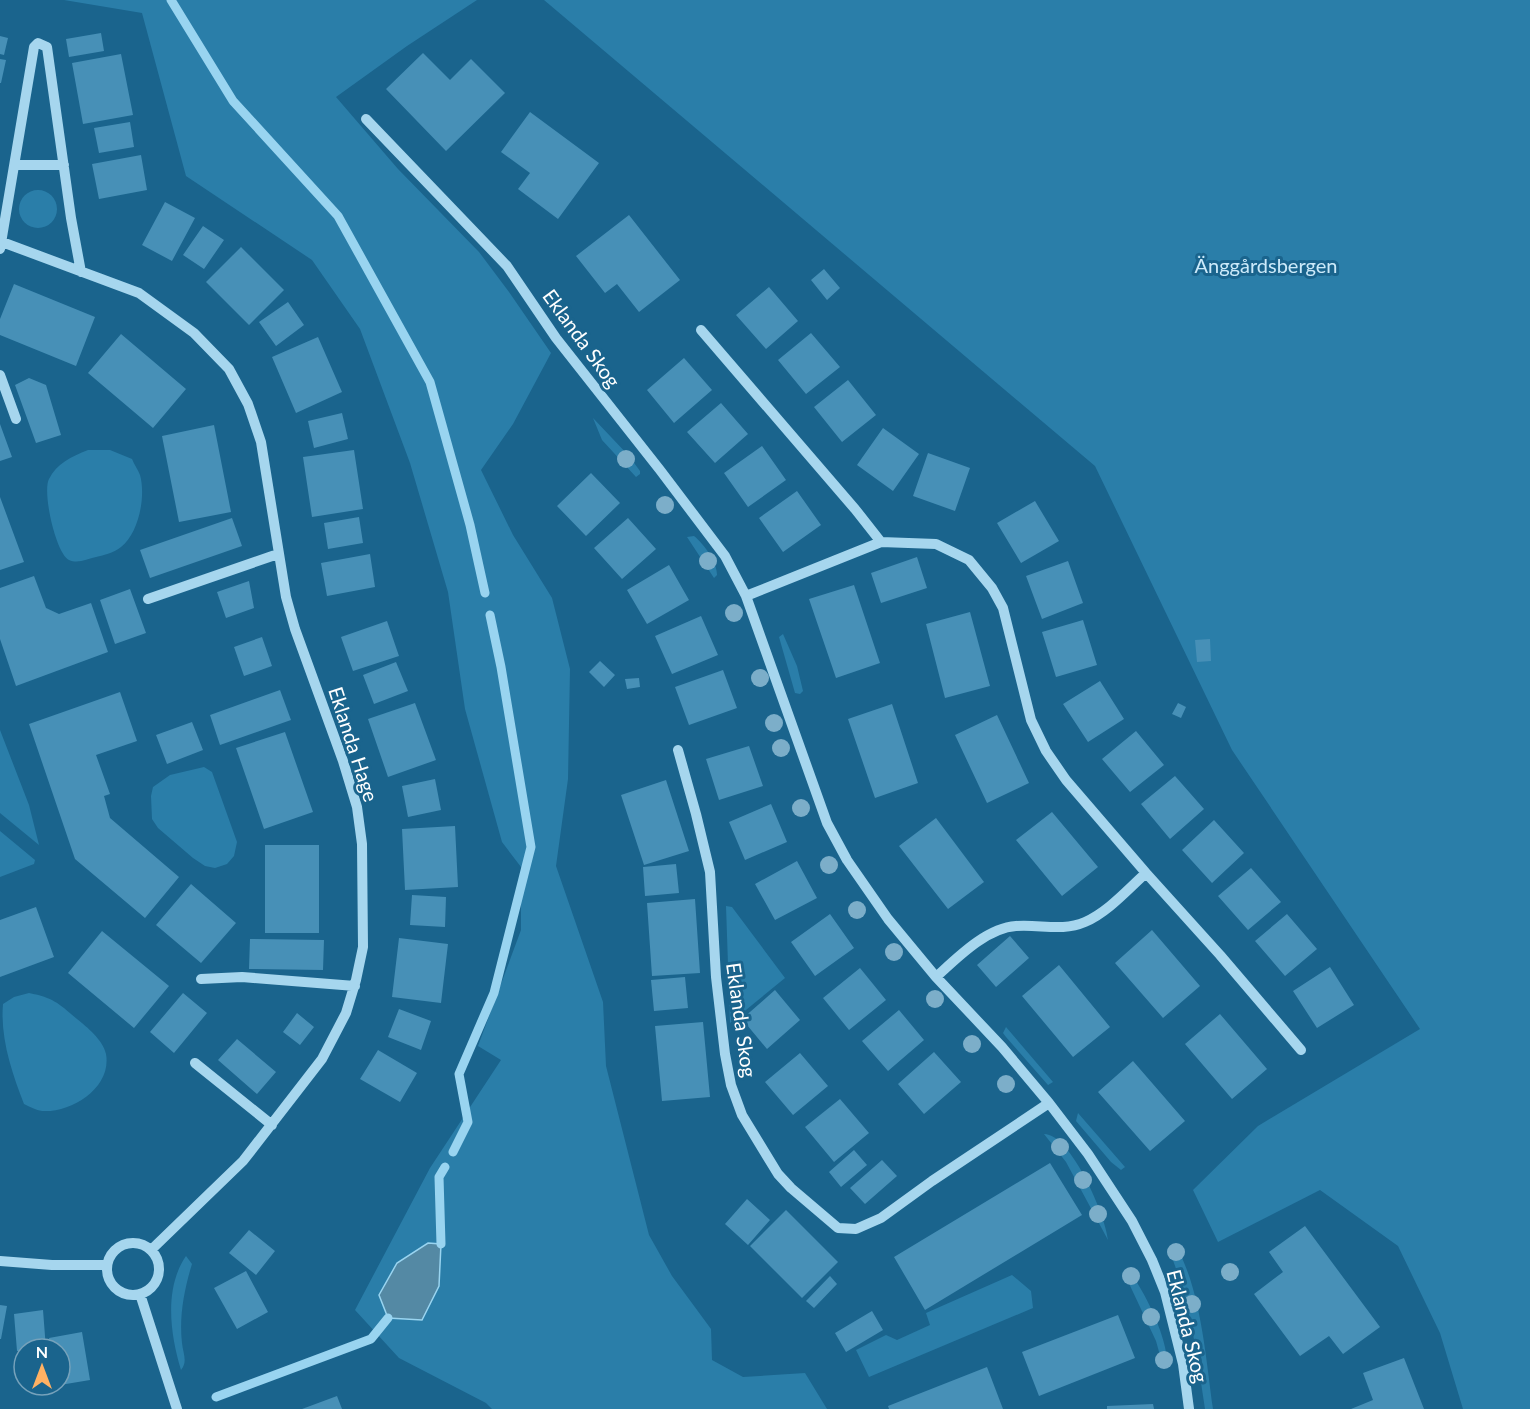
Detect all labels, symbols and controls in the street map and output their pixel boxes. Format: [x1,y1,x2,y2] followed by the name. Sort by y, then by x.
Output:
[1195,253,1337,277] park label: Änggårdsbergen
[538,284,626,392] street label: Eklanda Skog
[324,684,384,804] street label: Eklanda Hage
[722,961,762,1079] street label: Eklanda Skog
[1162,1267,1214,1385] street label: Eklanda Skog
[12,1337,72,1397] north arrow
[36,1342,48,1361] text: N

